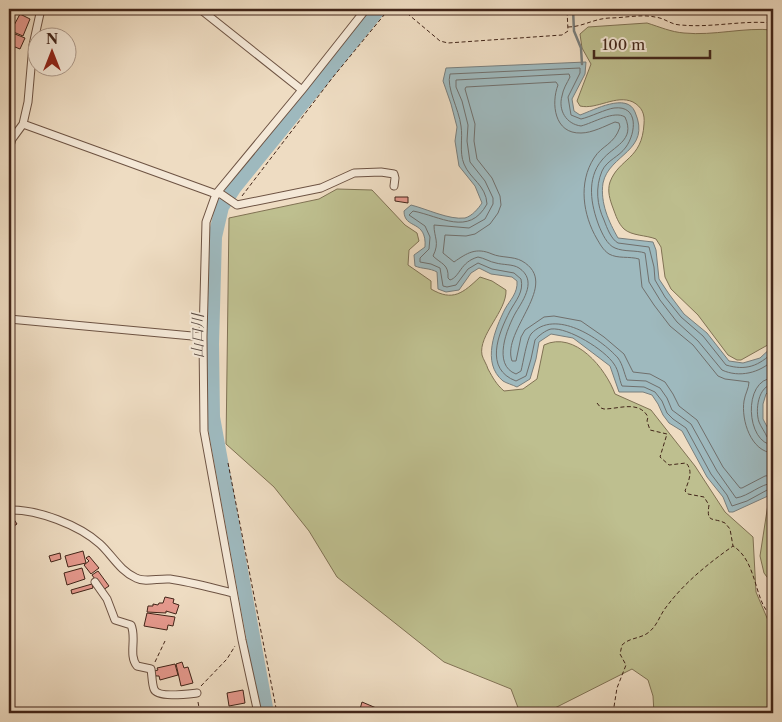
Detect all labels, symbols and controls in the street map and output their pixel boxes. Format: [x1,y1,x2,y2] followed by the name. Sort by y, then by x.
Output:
[28,28,78,78] north arrow
[594,28,711,60] scale bar
[46,30,58,48] text: N
[602,35,645,54] text: 100 m
[188,312,207,359] water label: 山口川

